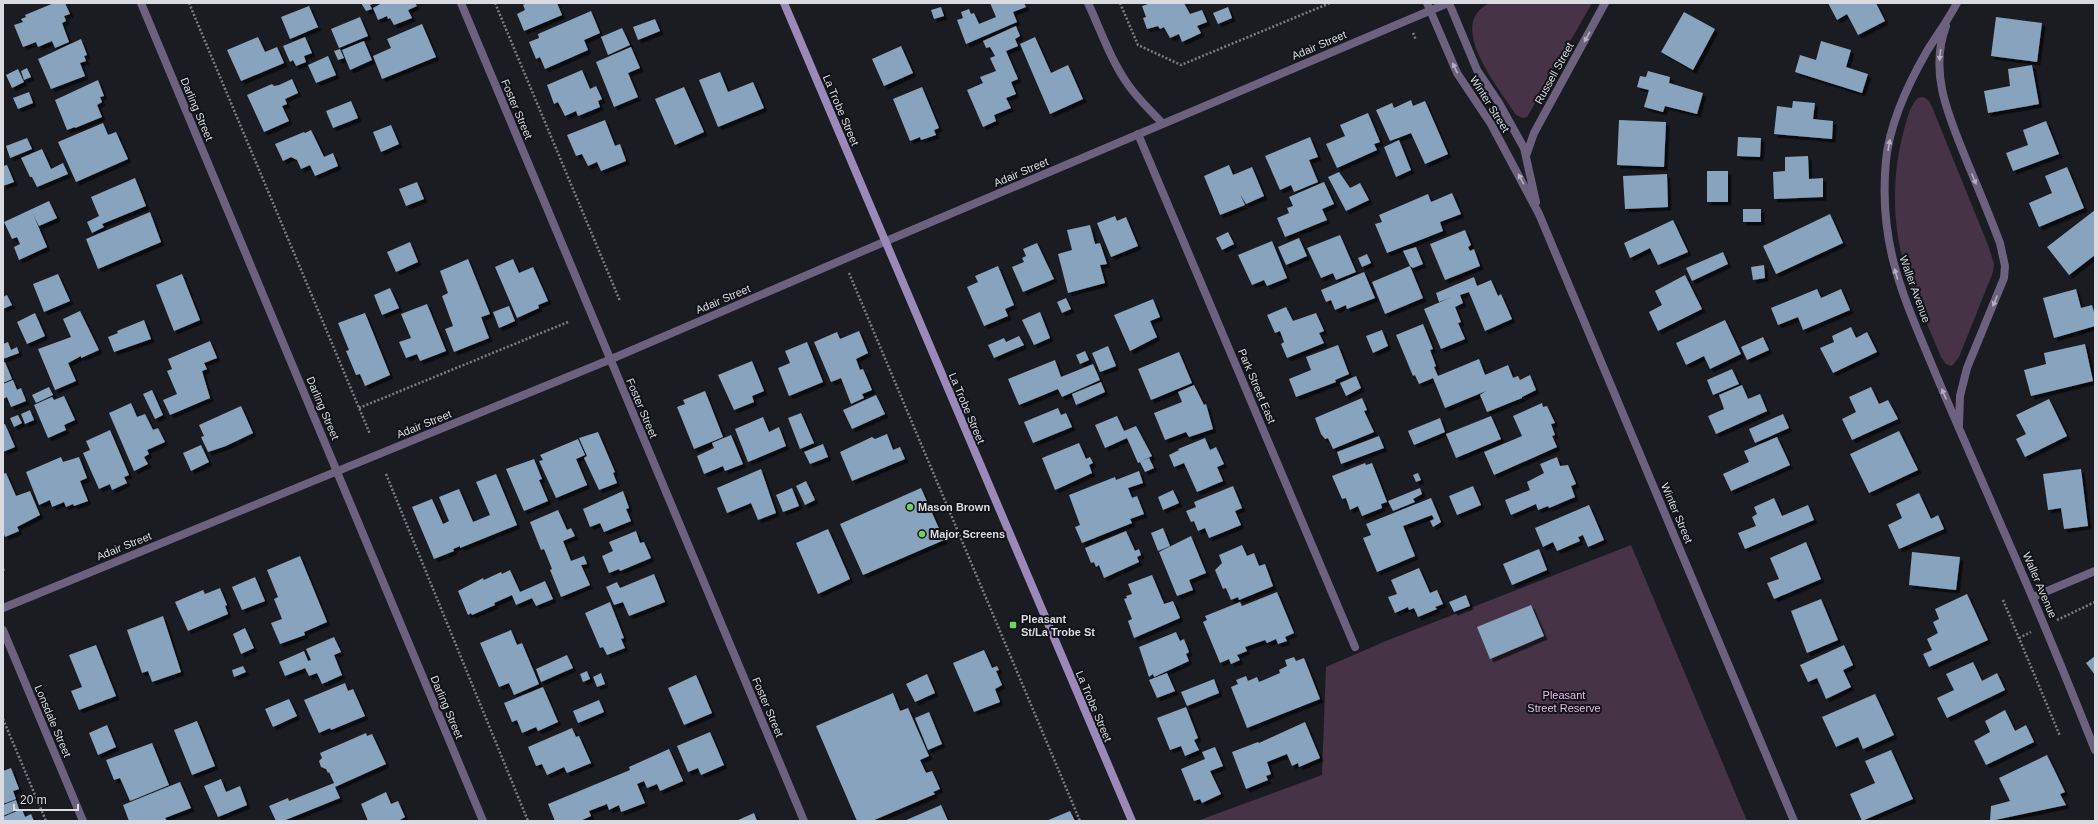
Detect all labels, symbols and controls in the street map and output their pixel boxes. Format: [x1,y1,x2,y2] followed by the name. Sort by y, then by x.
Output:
[1290,28,1348,62] street label: Adair Street
[1583,31,1590,43] one-way arrow
[1532,40,1576,106] street label: Russell Street
[1937,49,1943,61] one-way arrow
[1452,62,1458,73] one-way arrow
[821,73,861,147] street label: La Trobe Street
[1468,74,1512,134] street label: Winter Street
[178,76,216,142] street label: Darling Street
[499,77,535,141] street label: Foster Street
[1886,139,1892,152] one-way arrow
[992,155,1050,189] street label: Adair Street
[1972,173,1978,185] one-way arrow
[1517,174,1524,185] one-way arrow
[1897,254,1933,324] street label: Waller Avenue
[1893,268,1899,280] one-way arrow
[694,282,752,316] street label: Adair Street
[1992,296,1998,307] one-way arrow
[1236,347,1278,425] street label: Park Street East
[947,371,987,445] street label: La Trobe Street
[304,375,342,441] street label: Darling Street
[624,376,660,440] street label: Foster Street
[1941,388,1947,400] one-way arrow
[395,408,453,440] street label: Adair Street
[1659,481,1695,545] street label: Winter Street
[918,501,990,513] place label: Mason Brown
[905,502,915,512] marker: Mason Brown
[930,528,1005,540] place label: Major Screens
[917,529,927,539] marker: Major Screens
[95,530,153,562] street label: Adair Street
[2021,550,2059,620] street label: Waller Avenue
[1021,613,1095,638] place label: Pleasant St/La Trobe St
[1008,620,1018,630] marker: Pleasant St/La Trobe St
[1074,669,1114,743] street label: La Trobe Street
[428,674,466,740] street label: Darling Street
[750,675,786,739] street label: Foster Street
[32,683,74,759] street label: Lonsdale Street
[1527,689,1601,714] park label: Pleasant Street Reserve
[14,786,78,812] scale bar
[20,793,47,807] text: 20 m

